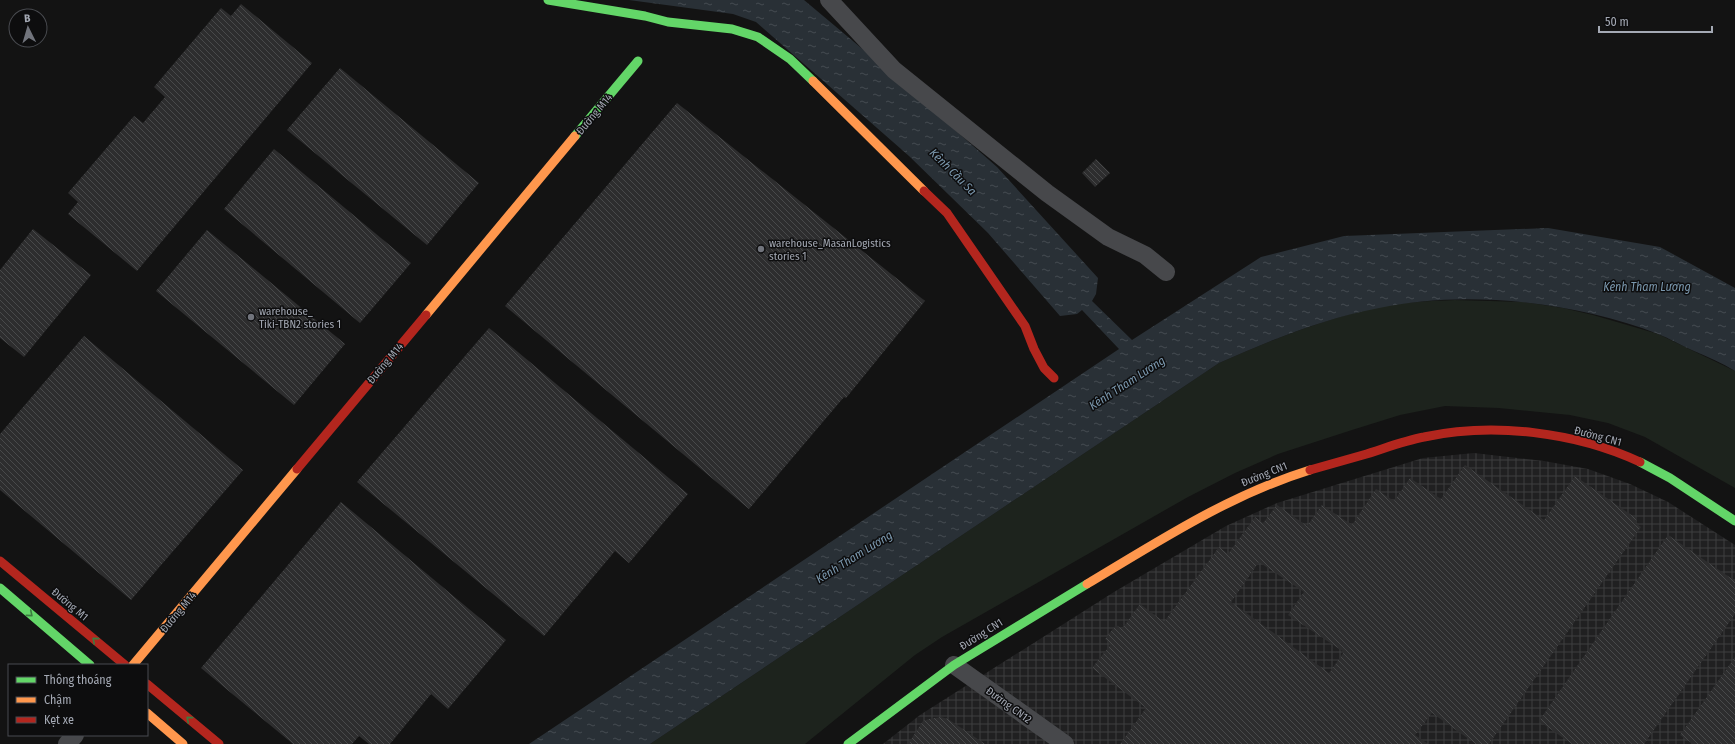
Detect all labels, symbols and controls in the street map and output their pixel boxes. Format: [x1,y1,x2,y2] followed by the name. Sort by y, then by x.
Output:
[8,8,48,48] north arrow
[1599,8,1712,34] scale bar
[24,12,31,25] text: B
[1605,15,1629,29] text: 50 m
[574,91,616,137] street label: Đường M14
[927,145,980,198] water label: Kênh Cầu Sa
[769,237,891,263] place label: warehouse_MasanLogistics stories 1
[756,244,766,254] marker: warehouse_MasanLogistics stories 1
[1603,280,1691,294] water label: Kênh Tham Lương
[259,305,341,331] place label: warehouse_ Tiki-TBN2 stories 1
[246,312,256,322] marker: warehouse_ Tiki-TBN2 stories 1
[365,340,407,386] street label: Đường M14
[1086,353,1168,413] water label: Kênh Tham Lương
[1573,424,1623,449] street label: Đường CN1
[1239,459,1289,490] street label: Đường CN1
[813,528,895,586] water label: Kênh Tham Lương
[49,585,91,623] street label: Đường M1
[158,589,200,635] street label: Đường M14
[25,609,32,616] one-way arrow
[957,616,1005,653] street label: Đường CN1
[92,637,100,644] one-way arrow
[8,664,148,736] legend
[44,673,112,687] text: Thông thoáng
[983,684,1034,726] street label: Đường CN12
[44,693,71,707] text: Chậm
[44,713,74,727] text: Kẹt xe
[187,716,194,723] one-way arrow

